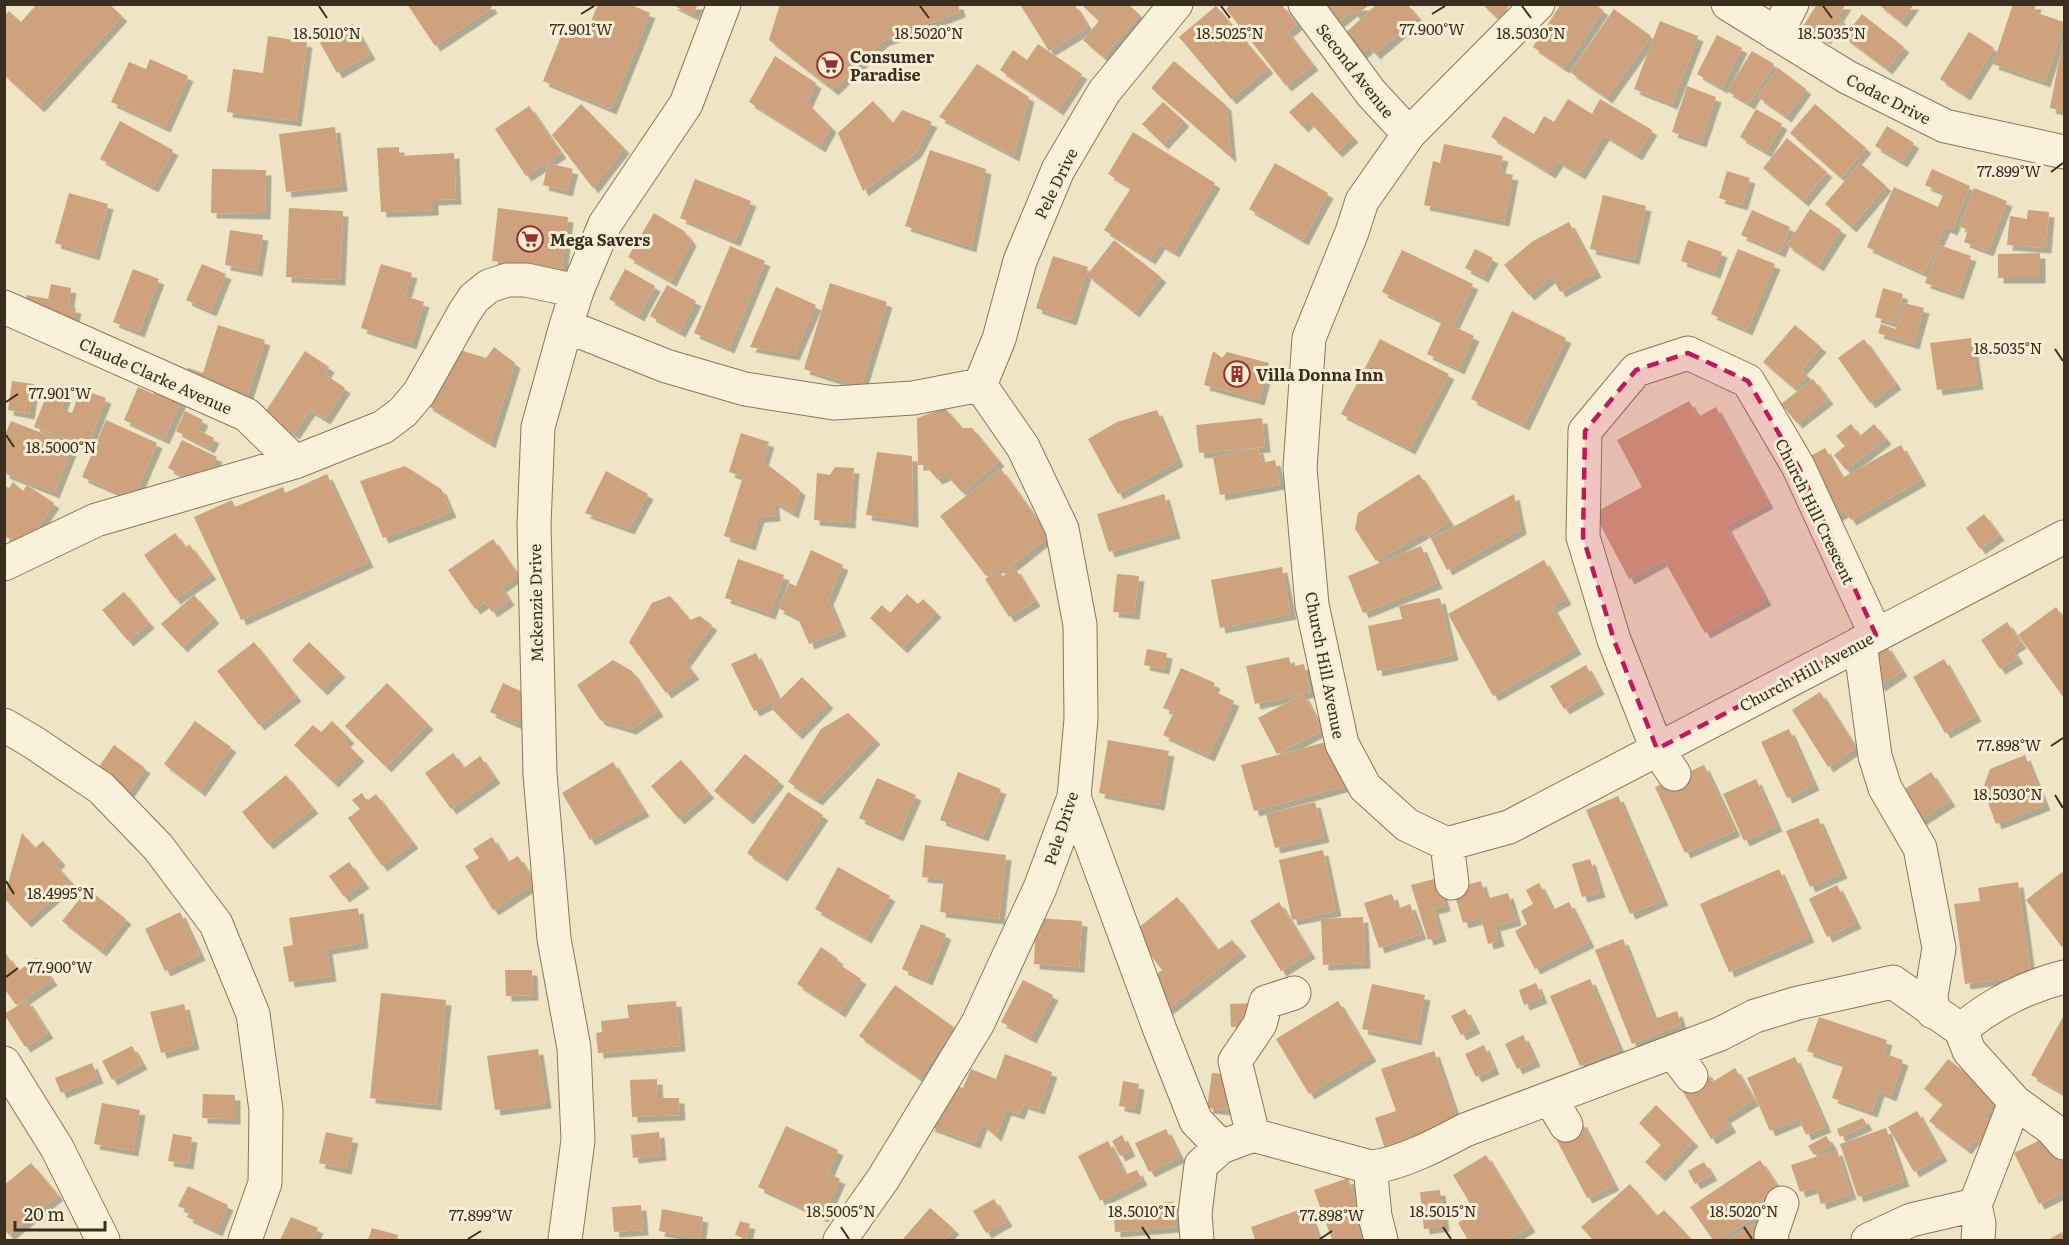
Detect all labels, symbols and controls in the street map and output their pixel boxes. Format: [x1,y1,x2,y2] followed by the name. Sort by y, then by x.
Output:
[550,17,613,40] text: 77.901°W
[1311,17,1401,123] street label: Second Avenue
[1399,17,1465,40] text: 77.900°W
[293,21,361,44] text: 18.5010°N
[894,21,964,44] text: 18.5020°N
[1196,21,1264,44] text: 18.5025°N
[1496,21,1566,44] text: 18.5030°N
[1798,21,1866,44] text: 18.5035°N
[850,44,934,86] place label: Consumer Paradise
[815,50,845,80] supermarket icon: Consumer Paradise
[1843,66,1935,130] street label: Codac Drive
[1027,143,1083,223] street label: Pele Drive
[1977,159,2042,182] text: 77.899°W
[515,224,545,254] supermarket icon: Mega Savers
[550,227,650,251] place label: Mega Savers
[76,330,236,420] street label: Claude Clarke Avenue
[1974,336,2042,359] text: 18.5035°N
[1222,359,1252,389] building icon: Villa Donna Inn
[1256,362,1384,386] place label: Villa Donna Inn
[29,381,92,404] text: 77.901°W
[1770,434,1862,588] street label: Church Hill Crescent
[26,435,96,458] text: 18.5000°N
[522,544,548,662] street label: Mckenzie Drive
[1300,589,1352,741] street label: Church Hill Avenue
[1734,625,1878,717] street label: Church Hill Avenue
[1977,733,2042,756] text: 77.898°W
[1973,782,2043,805] text: 18.5030°N
[1037,788,1083,868] street label: Pele Drive
[27,881,95,904] text: 18.4995°N
[27,955,93,978] text: 77.900°W
[15,1194,105,1232] scale bar
[806,1199,876,1222] text: 18.5005°N
[1108,1199,1176,1222] text: 18.5010°N
[1410,1199,1476,1222] text: 18.5015°N
[1709,1199,1779,1222] text: 18.5020°N
[24,1200,65,1227] text: 20 m
[449,1203,514,1226] text: 77.899°W
[1300,1203,1365,1226] text: 77.898°W

